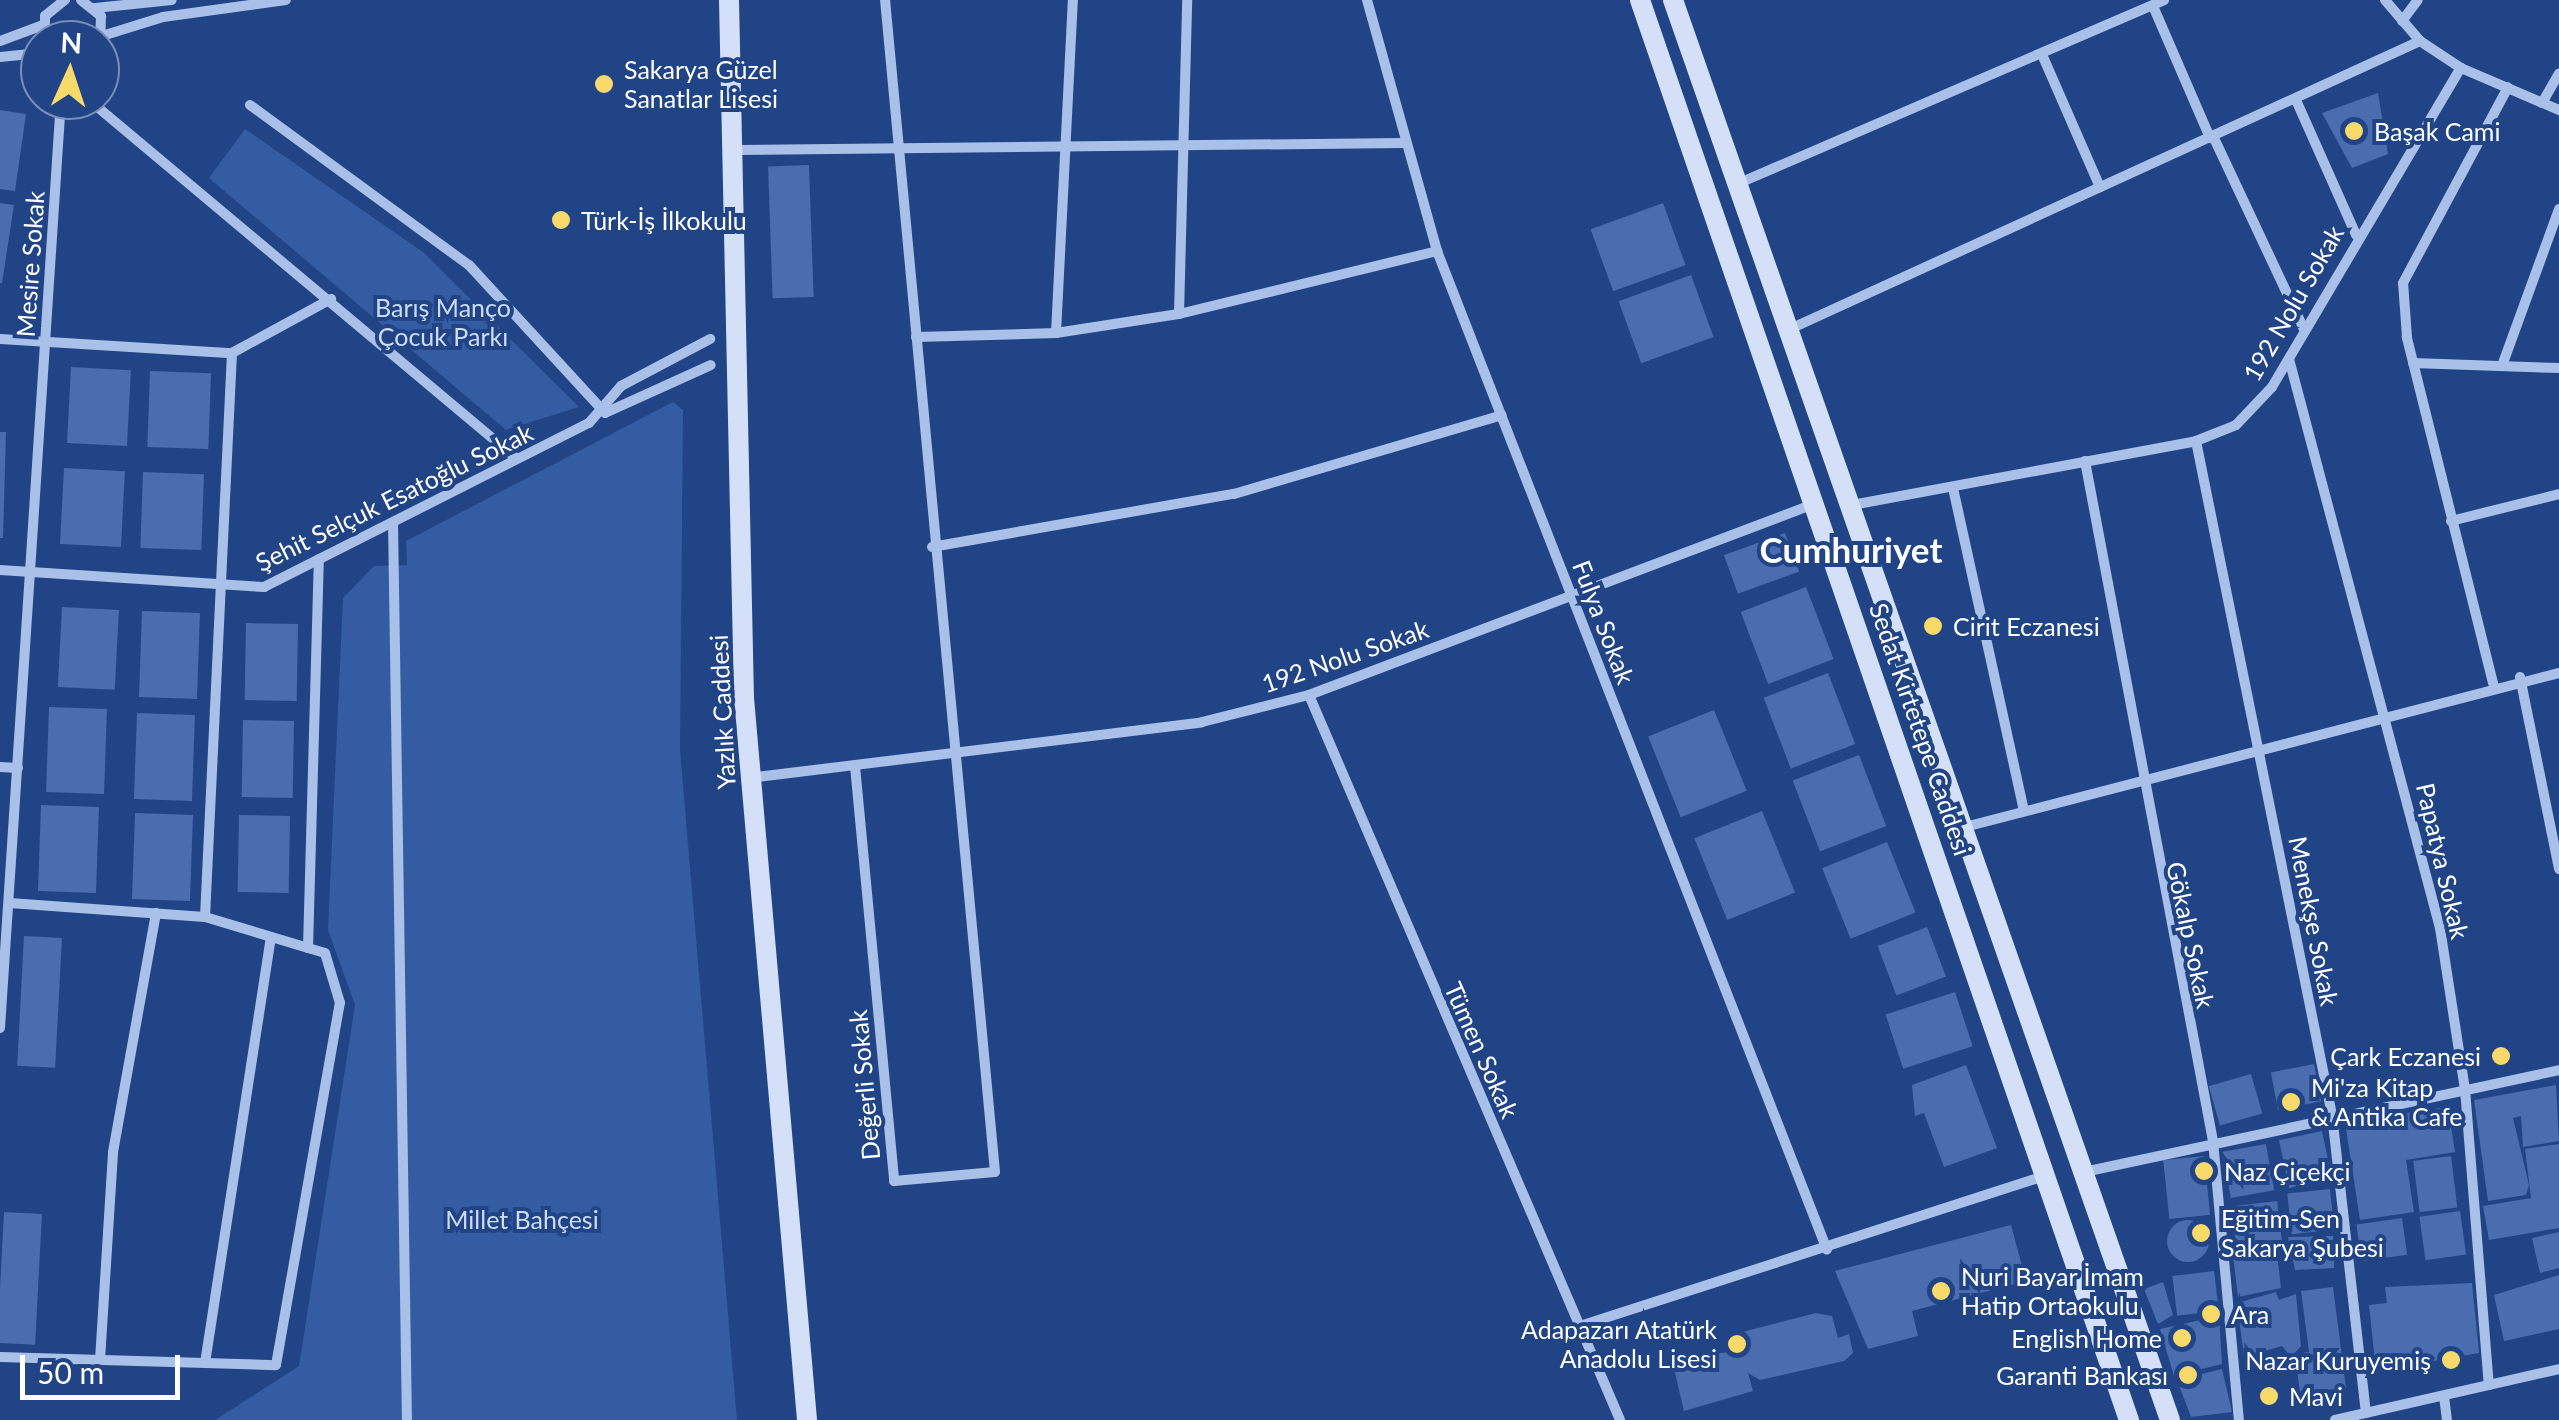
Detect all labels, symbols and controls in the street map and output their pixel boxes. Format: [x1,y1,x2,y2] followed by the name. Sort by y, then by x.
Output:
[20,20,120,120] north arrow
[60,24,83,60] text: N
[624,55,778,114] place label: Sakarya Güzel Sanatlar Lisesi
[593,73,615,95] marker: Sakarya Güzel Sanatlar Lisesi
[2374,116,2500,146] place label: Başak Cami
[2343,120,2365,142] marker: Başak Cami
[10,190,50,338] street label: Mesire Sokak
[581,205,747,235] place label: Türk-İş İlkokulu
[550,209,572,231] marker: Türk-İş İlkokulu
[2236,220,2350,386] street label: 192 Nolu Sokak
[375,293,511,352] park label: Barış Manço Çocuk Parkı
[251,417,537,577] street label: Şehit Selçuk Esatoğlu Sokak
[1760,528,1942,570] district label: Cumhuriyet
[1567,556,1641,688] street label: Fulya Sokak
[1864,599,1978,859] street label: Sedat Kirtetepe Caddesi
[1953,611,2100,641] place label: Cirit Eczanesi
[1258,613,1432,699] street label: 192 Nolu Sokak
[1922,615,1944,637] marker: Cirit Eczanesi
[703,634,741,790] street label: Yazlık Caddesi
[2410,780,2476,942] street label: Papatya Sokak
[2283,834,2345,1008] street label: Menekşe Sokak
[2161,859,2221,1011] street label: Gökalp Sokak
[1439,977,1525,1123] street label: Tümen Sokak
[842,1009,886,1161] street label: Değerli Sokak
[2330,1041,2481,1071] place label: Çark Eczanesi
[2490,1045,2512,1067] marker: Çark Eczanesi
[2311,1073,2463,1132] place label: Mi'za Kitap & Antika Cafe
[2280,1091,2302,1113] marker: Mi'za Kitap & Antika Cafe
[2224,1156,2350,1186] place label: Naz Çiçekçi
[2193,1160,2215,1182] marker: Naz Çiçekçi
[445,1204,599,1234] park label: Millet Bahçesi
[2221,1204,2384,1263] place label: Eğitim-Sen Sakarya Şubesi
[2190,1222,2212,1244] marker: Eğitim-Sen Sakarya Şubesi
[1961,1262,2144,1321] place label: Nuri Bayar İmam Hatip Ortaokulu
[1930,1280,1952,1302] marker: Nuri Bayar İmam Hatip Ortaokulu
[2231,1299,2269,1329] place label: Ara
[2200,1303,2222,1325] marker: Ara
[1520,1315,1717,1374] place label: Adapazarı Atatürk Anadolu Lisesi
[2011,1323,2162,1353] place label: English Home
[2171,1327,2193,1349] marker: English Home
[1726,1333,1748,1355] marker: Adapazarı Atatürk Anadolu Lisesi
[25,1335,185,1397] scale bar
[2245,1345,2431,1375] place label: Nazar Kuruyemiş
[2440,1349,2462,1371] marker: Nazar Kuruyemiş
[37,1354,104,1390] text: 50 m
[1996,1360,2168,1390] place label: Garanti Bankası
[2177,1364,2199,1386] marker: Garanti Bankası
[2289,1381,2343,1411] place label: Mavi
[2258,1385,2280,1407] marker: Mavi

